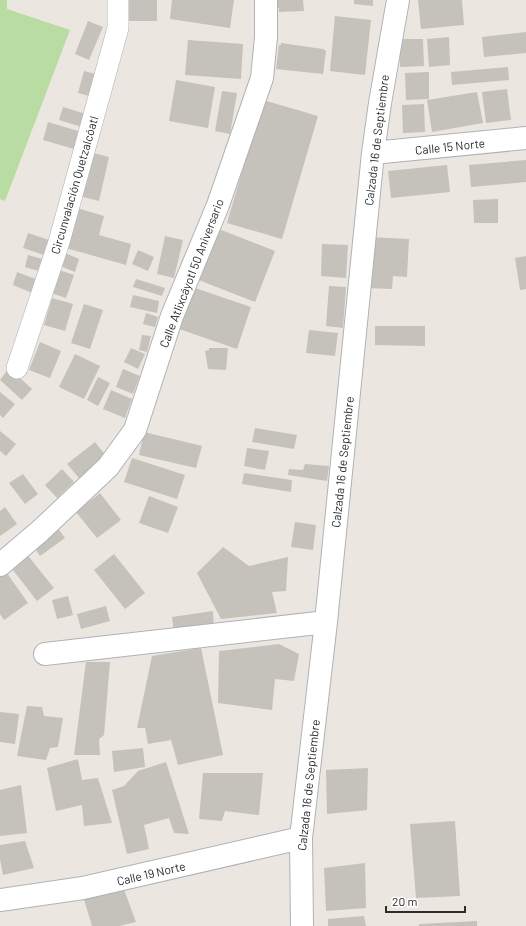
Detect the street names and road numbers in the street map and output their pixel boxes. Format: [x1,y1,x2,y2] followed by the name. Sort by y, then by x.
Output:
[361,74,391,206] street label: Calzada 16 de Septiembre
[48,114,100,256] street label: Circunvalación Quetzalcóatl
[414,135,486,157] street label: Calle 15 Norte
[156,197,226,349] street label: Calle Atlixcáyotl 50 Aniversario
[328,396,356,528] street label: Calzada 16 de Septiembre
[294,719,322,851] street label: Calzada 16 de Septiembre
[115,858,187,888] street label: Calle 19 Norte

